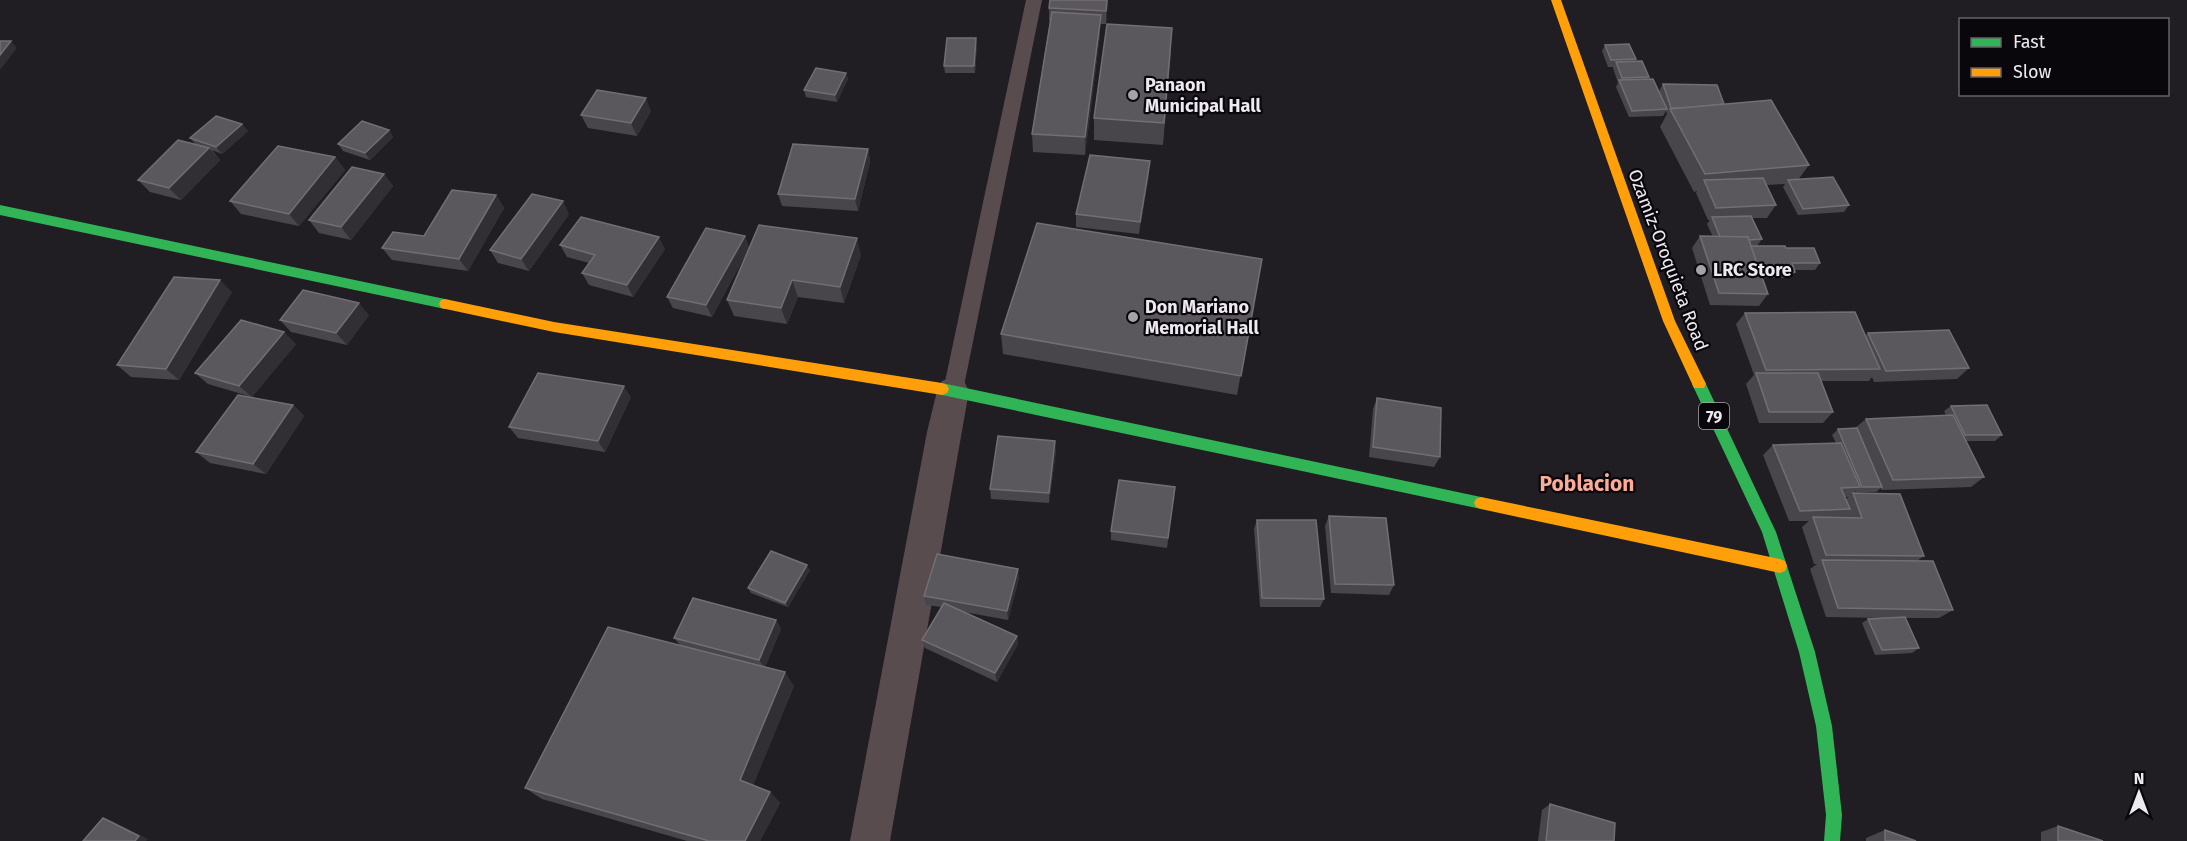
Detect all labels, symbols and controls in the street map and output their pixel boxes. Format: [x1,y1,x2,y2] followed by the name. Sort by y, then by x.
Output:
[1959,18,2169,96] legend
[2013,31,2046,53] text: Fast
[2013,61,2052,83] text: Slow
[1145,74,1261,117] place label: Panaon Municipal Hall
[1126,88,1140,102] marker: Panaon Municipal Hall
[1623,166,1713,354] street label: Ozamiz-Oroquieta Road
[1713,259,1792,281] place label: LRC Store
[1694,263,1708,277] marker: LRC Store
[1145,296,1259,339] place label: Don Mariano Memorial Hall
[1126,310,1140,324] marker: Don Mariano Memorial Hall
[1699,403,1729,429] road number: 79
[1540,471,1634,497] district label: Poblacion
[2109,763,2169,823] north arrow
[2134,769,2144,788] text: N

